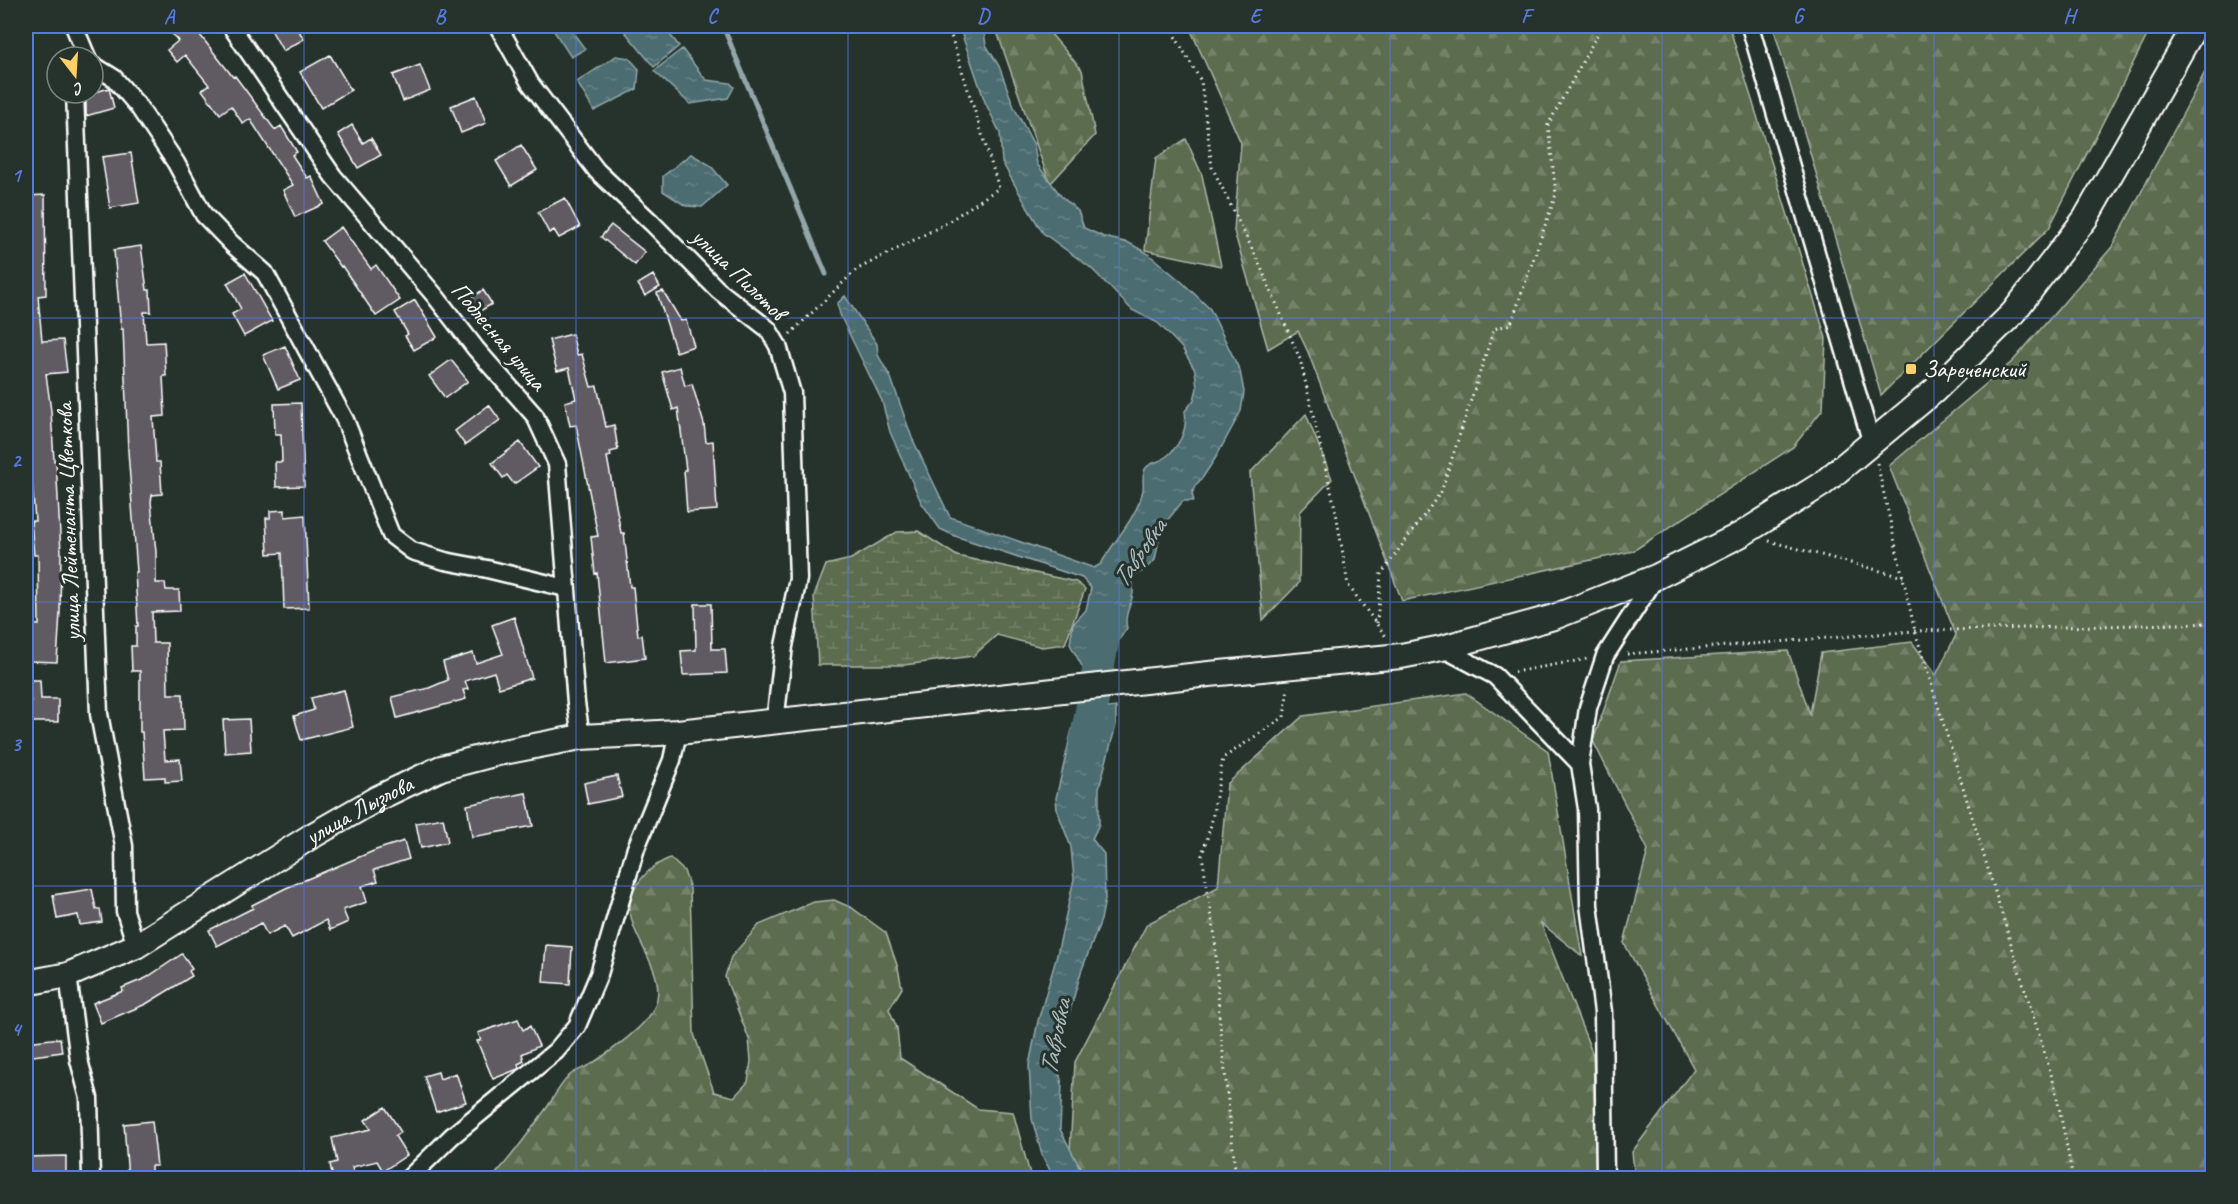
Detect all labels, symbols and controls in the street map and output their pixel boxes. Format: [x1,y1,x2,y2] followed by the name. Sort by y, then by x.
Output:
[164,4,176,29] text: A
[435,4,447,29] text: B
[707,4,719,29] text: C
[977,4,991,29] text: D
[1250,4,1264,29] text: E
[1521,4,1535,29] text: F
[1793,4,1806,29] text: G
[2063,4,2078,29] text: H
[45,45,105,105] north arrow
[70,78,86,100] text: С
[12,163,23,188] text: 1
[684,220,795,329] street label: улица Пилотов
[445,275,554,398] street label: Подлесная улица
[1923,354,2028,384] place label: Зареченский
[1904,362,1918,376] marker: Зареченский
[49,400,87,644] street label: улица Лейтенанта Цветкова
[12,448,23,473] text: 2
[1104,510,1176,594] water label: Тавровка
[12,732,23,757] text: 3
[298,768,419,853] street label: улица Лызлова
[1032,993,1079,1077] water label: Тавровка
[12,1017,24,1042] text: 4

